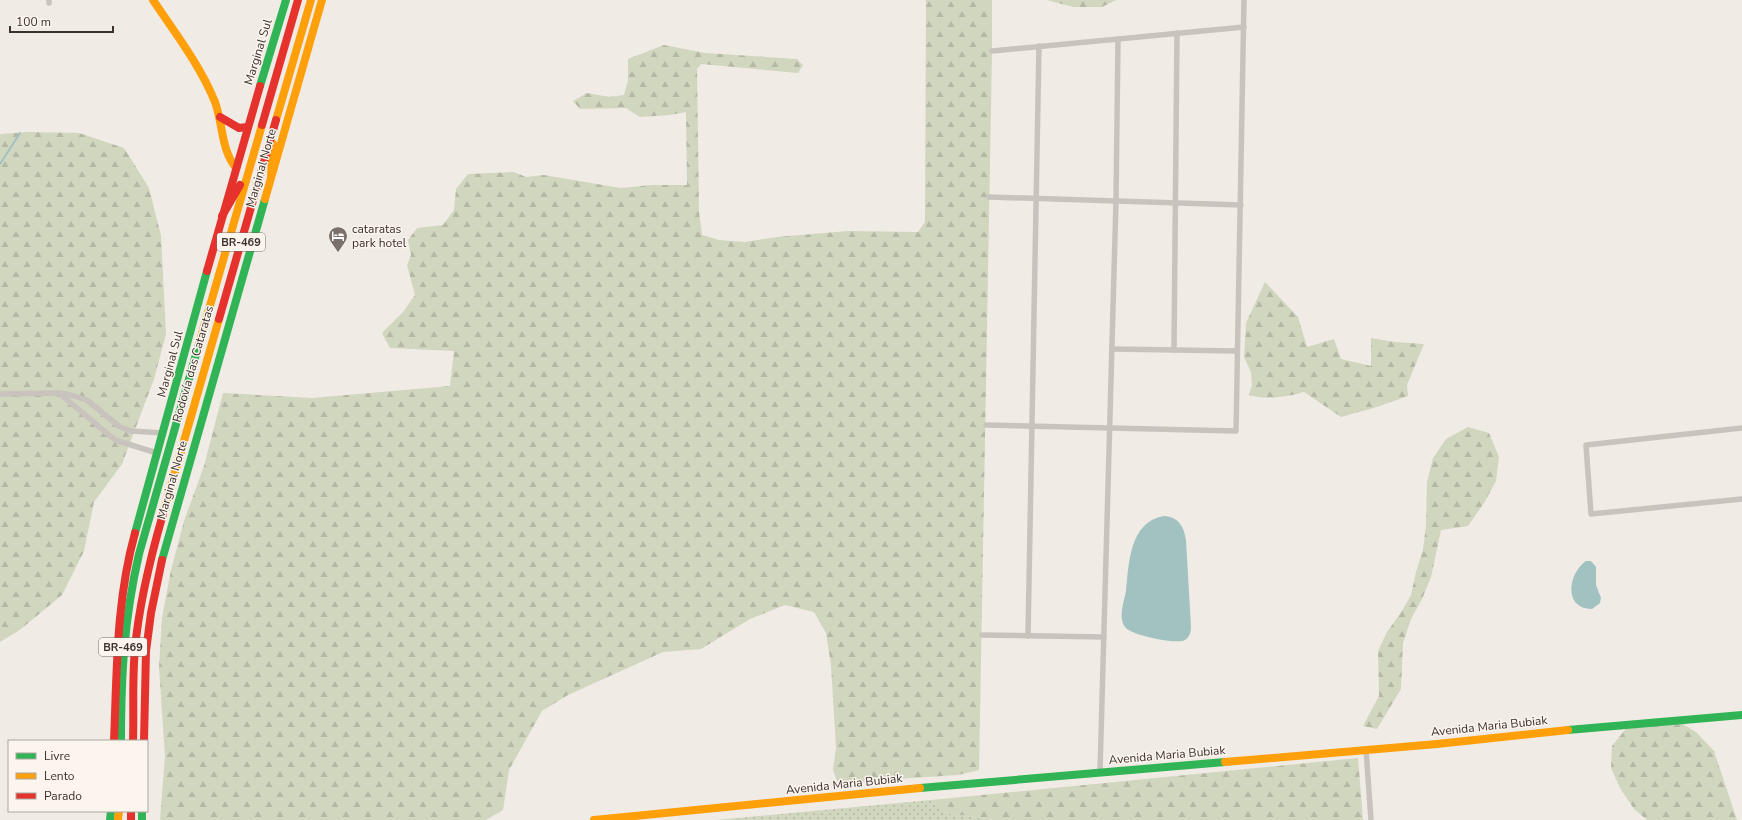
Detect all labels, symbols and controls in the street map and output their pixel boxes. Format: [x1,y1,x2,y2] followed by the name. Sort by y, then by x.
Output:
[10,8,113,34] scale bar
[16,14,51,30] text: 100 m
[240,17,276,87] street label: Marginal Sul
[242,127,280,209] street label: Marginal Norte
[352,221,407,251] place label: cataratas park hotel
[327,225,349,253] hotel icon: cataratas park hotel
[217,233,265,251] road number: BR-469
[169,304,217,424] street label: Rodovía das Cataratas
[153,329,187,399] street label: Marginal Sul
[153,439,191,521] street label: Marginal Norte
[99,638,147,656] road number: BR-469
[1430,712,1549,740] street label: Avenida Maria Bubiak
[8,740,148,812] legend
[1108,742,1227,768] street label: Avenida Maria Bubiak
[44,748,70,764] text: Livre
[44,768,75,784] text: Lento
[785,770,904,798] street label: Avenida Maria Bubiak
[44,788,82,804] text: Parado

